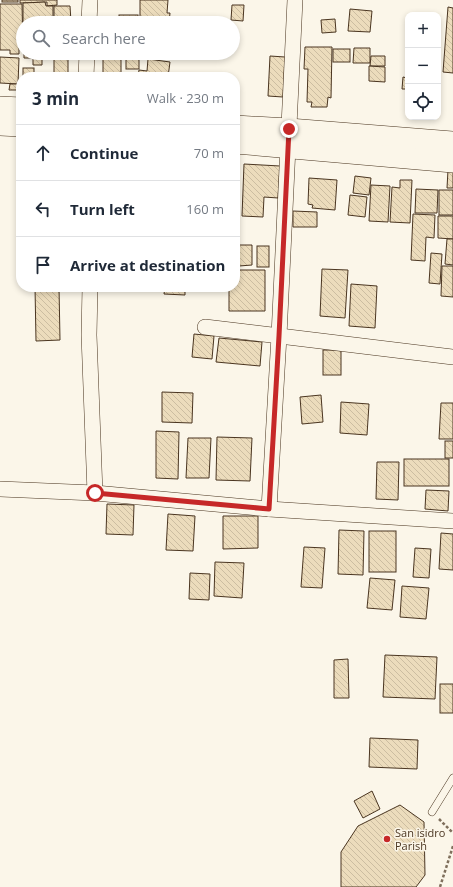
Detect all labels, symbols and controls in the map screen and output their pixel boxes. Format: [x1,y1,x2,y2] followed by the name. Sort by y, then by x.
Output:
[405,12,441,120] map controls
[405,12,441,48] button: +
[16,16,240,60] search box
[30,27,52,49] icon: search
[62,28,146,48] text: Search here
[405,48,441,84] button: −
[405,84,441,120] button: locate
[32,87,79,110] text: 3 min
[147,89,224,107] text: Walk · 230 m
[280,120,298,138] route end
[32,142,54,164] icon: ahead
[70,143,138,163] text: Continue
[194,144,224,162] text: 70 m
[32,198,54,220] icon: left
[70,199,135,219] text: Turn left
[186,200,224,218] text: 160 m
[32,254,54,276] icon: arrive
[70,255,225,275] text: Arrive at destination
[86,484,104,502] route start
[395,825,446,853] place label: San isidro Parish
[382,834,392,844] marker: San isidro Parish

